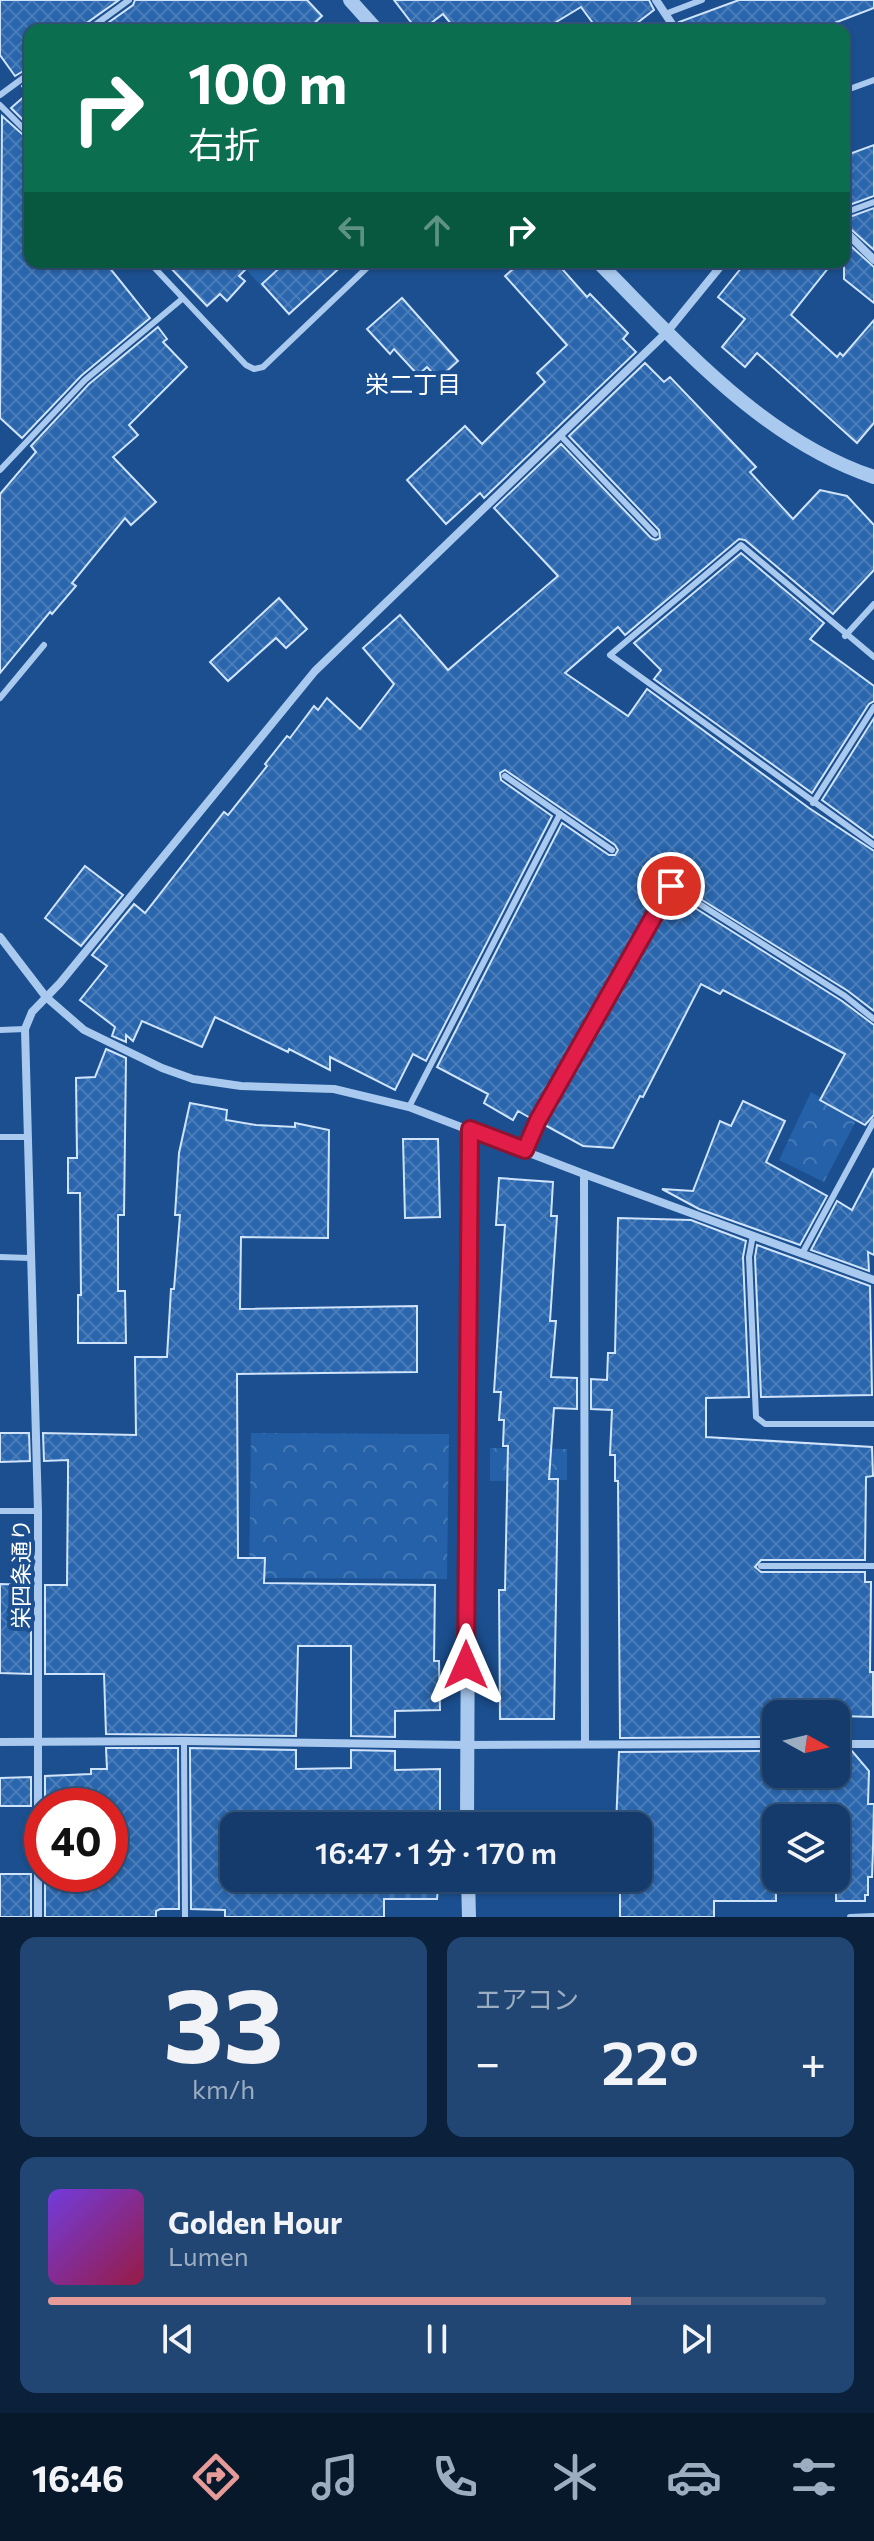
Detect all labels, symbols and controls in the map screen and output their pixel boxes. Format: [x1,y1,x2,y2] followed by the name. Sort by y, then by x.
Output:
[188,47,347,116] text: 100 m
[56,56,160,160] icon: right
[188,121,260,165] text: 右折
[331,208,375,252] icon: left
[415,208,459,252] icon: ahead
[499,208,543,252] icon: right
[365,369,461,398] district label: 栄二丁目
[637,852,705,920] pin
[649,864,693,908] icon: arrive
[7,1519,34,1629] street label: 栄四条通り
[424,1623,508,1707] position arrow
[762,1700,850,1788] north arrow
[762,1700,850,1892] map controls
[24,1788,128,1892] speed limit sign: 40
[762,1804,850,1892] button: layers
[315,1833,557,1870] text: 16:47 · 1 分 · 170 m
[163,1957,284,2084] text: 33
[475,1983,579,2014] text: エアコン
[601,2024,699,2097] text: 22°
[475,2034,500,2088] text: −
[800,2034,826,2088] text: +
[192,2073,255,2104] text: km/h
[168,2203,342,2240] text: Golden Hour
[168,2240,249,2271] text: Lumen
[156,2317,200,2361] icon: previous
[415,2317,459,2361] icon: pause
[674,2317,718,2361] icon: next
[188,2449,244,2505] icon: directions
[307,2449,363,2505] icon: music
[427,2449,483,2505] icon: phone
[547,2449,603,2505] icon: climate
[666,2449,722,2505] icon: car
[786,2449,842,2505] icon: filters
[32,2455,124,2499] text: 16:46

